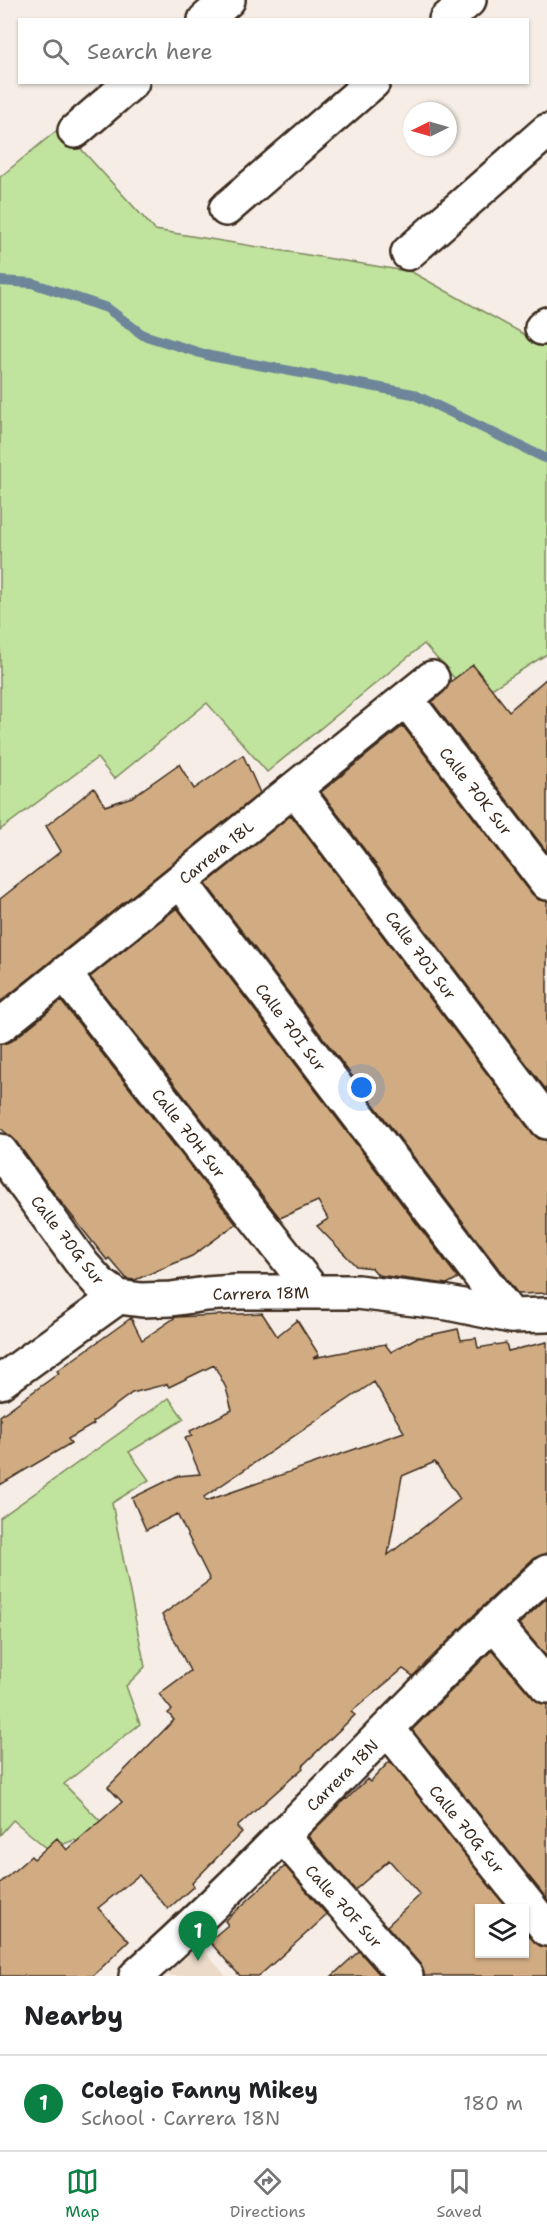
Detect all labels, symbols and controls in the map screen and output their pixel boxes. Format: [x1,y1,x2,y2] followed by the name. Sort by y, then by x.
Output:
[18,18,529,84] search box
[39,35,72,68] icon: search
[87,37,213,66] text: Search here
[403,102,457,156] north arrow
[435,743,517,840] street label: Calle 70K Sur
[175,816,258,889] street label: Carrera 18L
[380,907,461,1004] street label: Calle 70J Sur
[251,979,331,1076] street label: Calle 70I Sur
[347,1073,376,1102] your location
[147,1084,230,1182] street label: Calle 70H Sur
[26,1191,109,1289] street label: Calle 70G Sur
[213,1282,309,1305] street label: Carrera 18M
[302,1735,383,1816] street label: Carrera 18N
[424,1781,509,1878] street label: Calle 70G Sur
[301,1860,387,1952] street label: Calle 70F Sur
[475,1904,529,1958] map controls
[475,1904,529,1958] button: layers
[178,1912,218,1961] pin: 1
[24,1998,123,2033] text: Nearby
[81,2076,318,2105] text: Colegio Fanny Mikey
[39,2090,48,2116] text: 1
[463,2090,523,2116] text: 180 m
[81,2105,280,2131] text: School · Carrera 18N
[65,2165,99,2222] tab: Map
[230,2165,306,2222] tab: Directions
[436,2165,482,2222] tab: Saved

